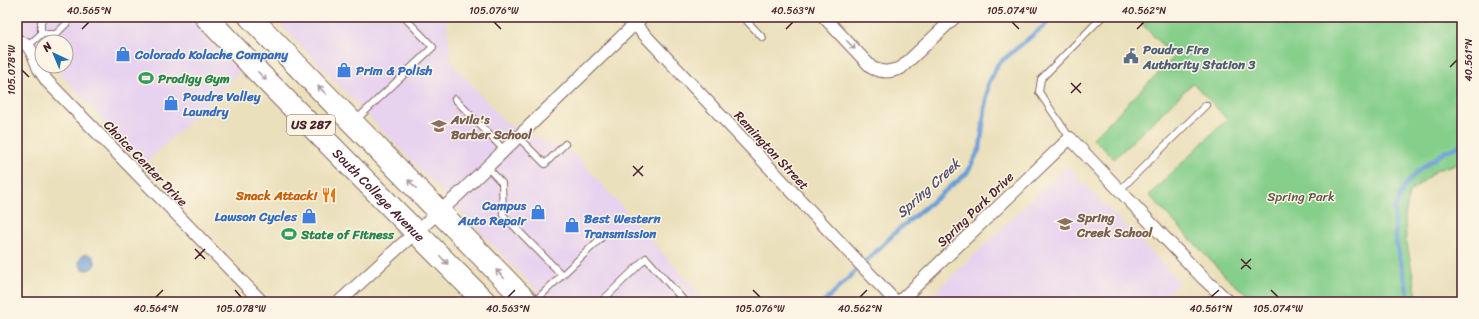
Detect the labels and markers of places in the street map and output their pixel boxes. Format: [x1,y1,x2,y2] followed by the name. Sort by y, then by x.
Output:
[1142,38,1256,76] place label: Poudre Fire Authority Station 3
[134,43,289,66] place label: Colorado Kolache Company
[114,45,132,63] shop icon: Colorado Kolache Company
[1122,47,1140,65] public building icon: Poudre Fire Authority Station 3
[356,59,433,82] place label: Prim & Polish
[335,61,353,79] shop icon: Prim & Polish
[158,67,230,90] place label: Prodigy Gym
[137,69,155,87] sports icon: Prodigy Gym
[183,85,262,123] place label: Poudre Valley Laundry
[162,94,180,112] shop icon: Poudre Valley Laundry
[450,108,533,146] place label: Avila's Barber School
[430,117,448,135] school or university icon: Avila's Barber School
[235,184,319,207] place label: Snack Attack!
[320,186,338,204] restaurant icon: Snack Attack!
[457,194,528,232] place label: Campus Auto Repair
[529,203,547,221] shop icon: Campus Auto Repair
[215,205,298,228] place label: Lawson Cycles
[1076,206,1154,244] place label: Spring Creek School
[300,207,318,225] shop icon: Lawson Cycles
[584,207,661,245] place label: Best Western Transmission
[1056,215,1074,233] school or university icon: Spring Creek School
[563,216,581,234] shop icon: Best Western Transmission
[300,223,395,246] place label: State of Fitness
[280,225,298,243] sports icon: State of Fitness

